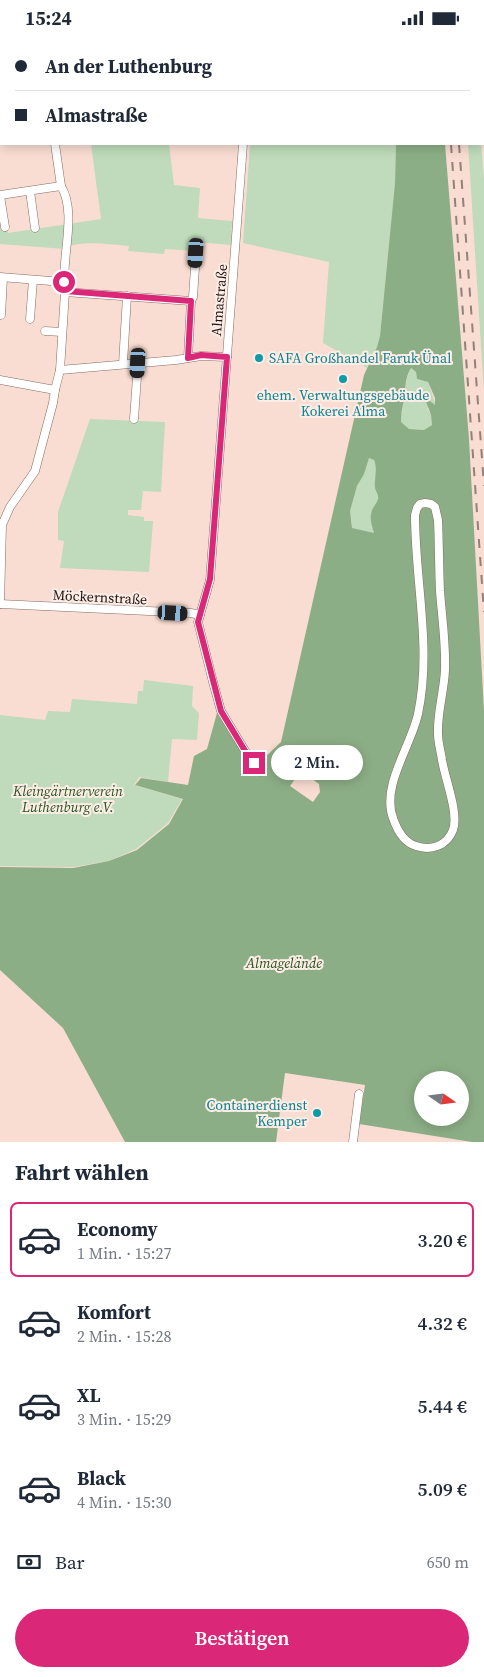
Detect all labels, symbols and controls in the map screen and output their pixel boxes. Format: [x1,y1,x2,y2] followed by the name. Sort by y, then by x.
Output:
[25,5,72,31] text: 15:24
[45,53,212,79] text: An der Luthenburg
[45,102,147,128] text: Almastraße
[187,238,204,268] car
[206,263,232,337] street label: Almastraße
[53,271,75,293] route start
[129,348,146,378] car
[269,348,451,368] place label: SAFA Großhandel Faruk Ünal
[253,352,265,364] marker: SAFA Großhandel Faruk Ünal
[337,373,349,385] marker: ehem. Verwaltungsgebäude Kokerei Alma
[257,385,429,421] place label: ehem. Verwaltungsgebäude Kokerei Alma
[52,585,148,609] street label: Möckernstraße
[157,605,188,621] car
[272,745,364,781] callout: 2 Min.
[294,751,340,773] text: 2 Min.
[243,752,265,774] route end
[12,781,123,817] park label: Kleingärtnerverein Luthenburg e.V.
[245,953,322,973] park label: Almagelände
[414,1071,469,1126] north arrow
[414,1071,469,1126] map controls
[206,1095,307,1131] place label: Containerdienst Kemper
[311,1107,323,1119] marker: Containerdienst Kemper
[15,1157,149,1187] text: Fahrt wählen
[77,1216,158,1242] text: Economy
[17,1217,62,1262] icon: car
[418,1227,467,1253] text: 3.20 €
[77,1242,171,1264] text: 1 Min. · 15:27
[77,1299,151,1325] text: Komfort
[17,1300,62,1345] icon: car
[418,1310,467,1336] text: 4.32 €
[77,1325,171,1347] text: 2 Min. · 15:28
[77,1382,100,1408] text: XL
[17,1383,62,1428] icon: car
[418,1393,467,1419] text: 5.44 €
[77,1408,171,1430] text: 3 Min. · 15:29
[77,1465,126,1491] text: Black
[17,1466,62,1511] icon: car
[418,1476,467,1502] text: 5.09 €
[77,1491,171,1513] text: 4 Min. · 15:30
[15,1548,43,1576] icon: cash
[55,1549,85,1575] text: Bar
[427,1551,469,1573] text: 650 m
[15,1609,469,1667] button: Bestätigen

